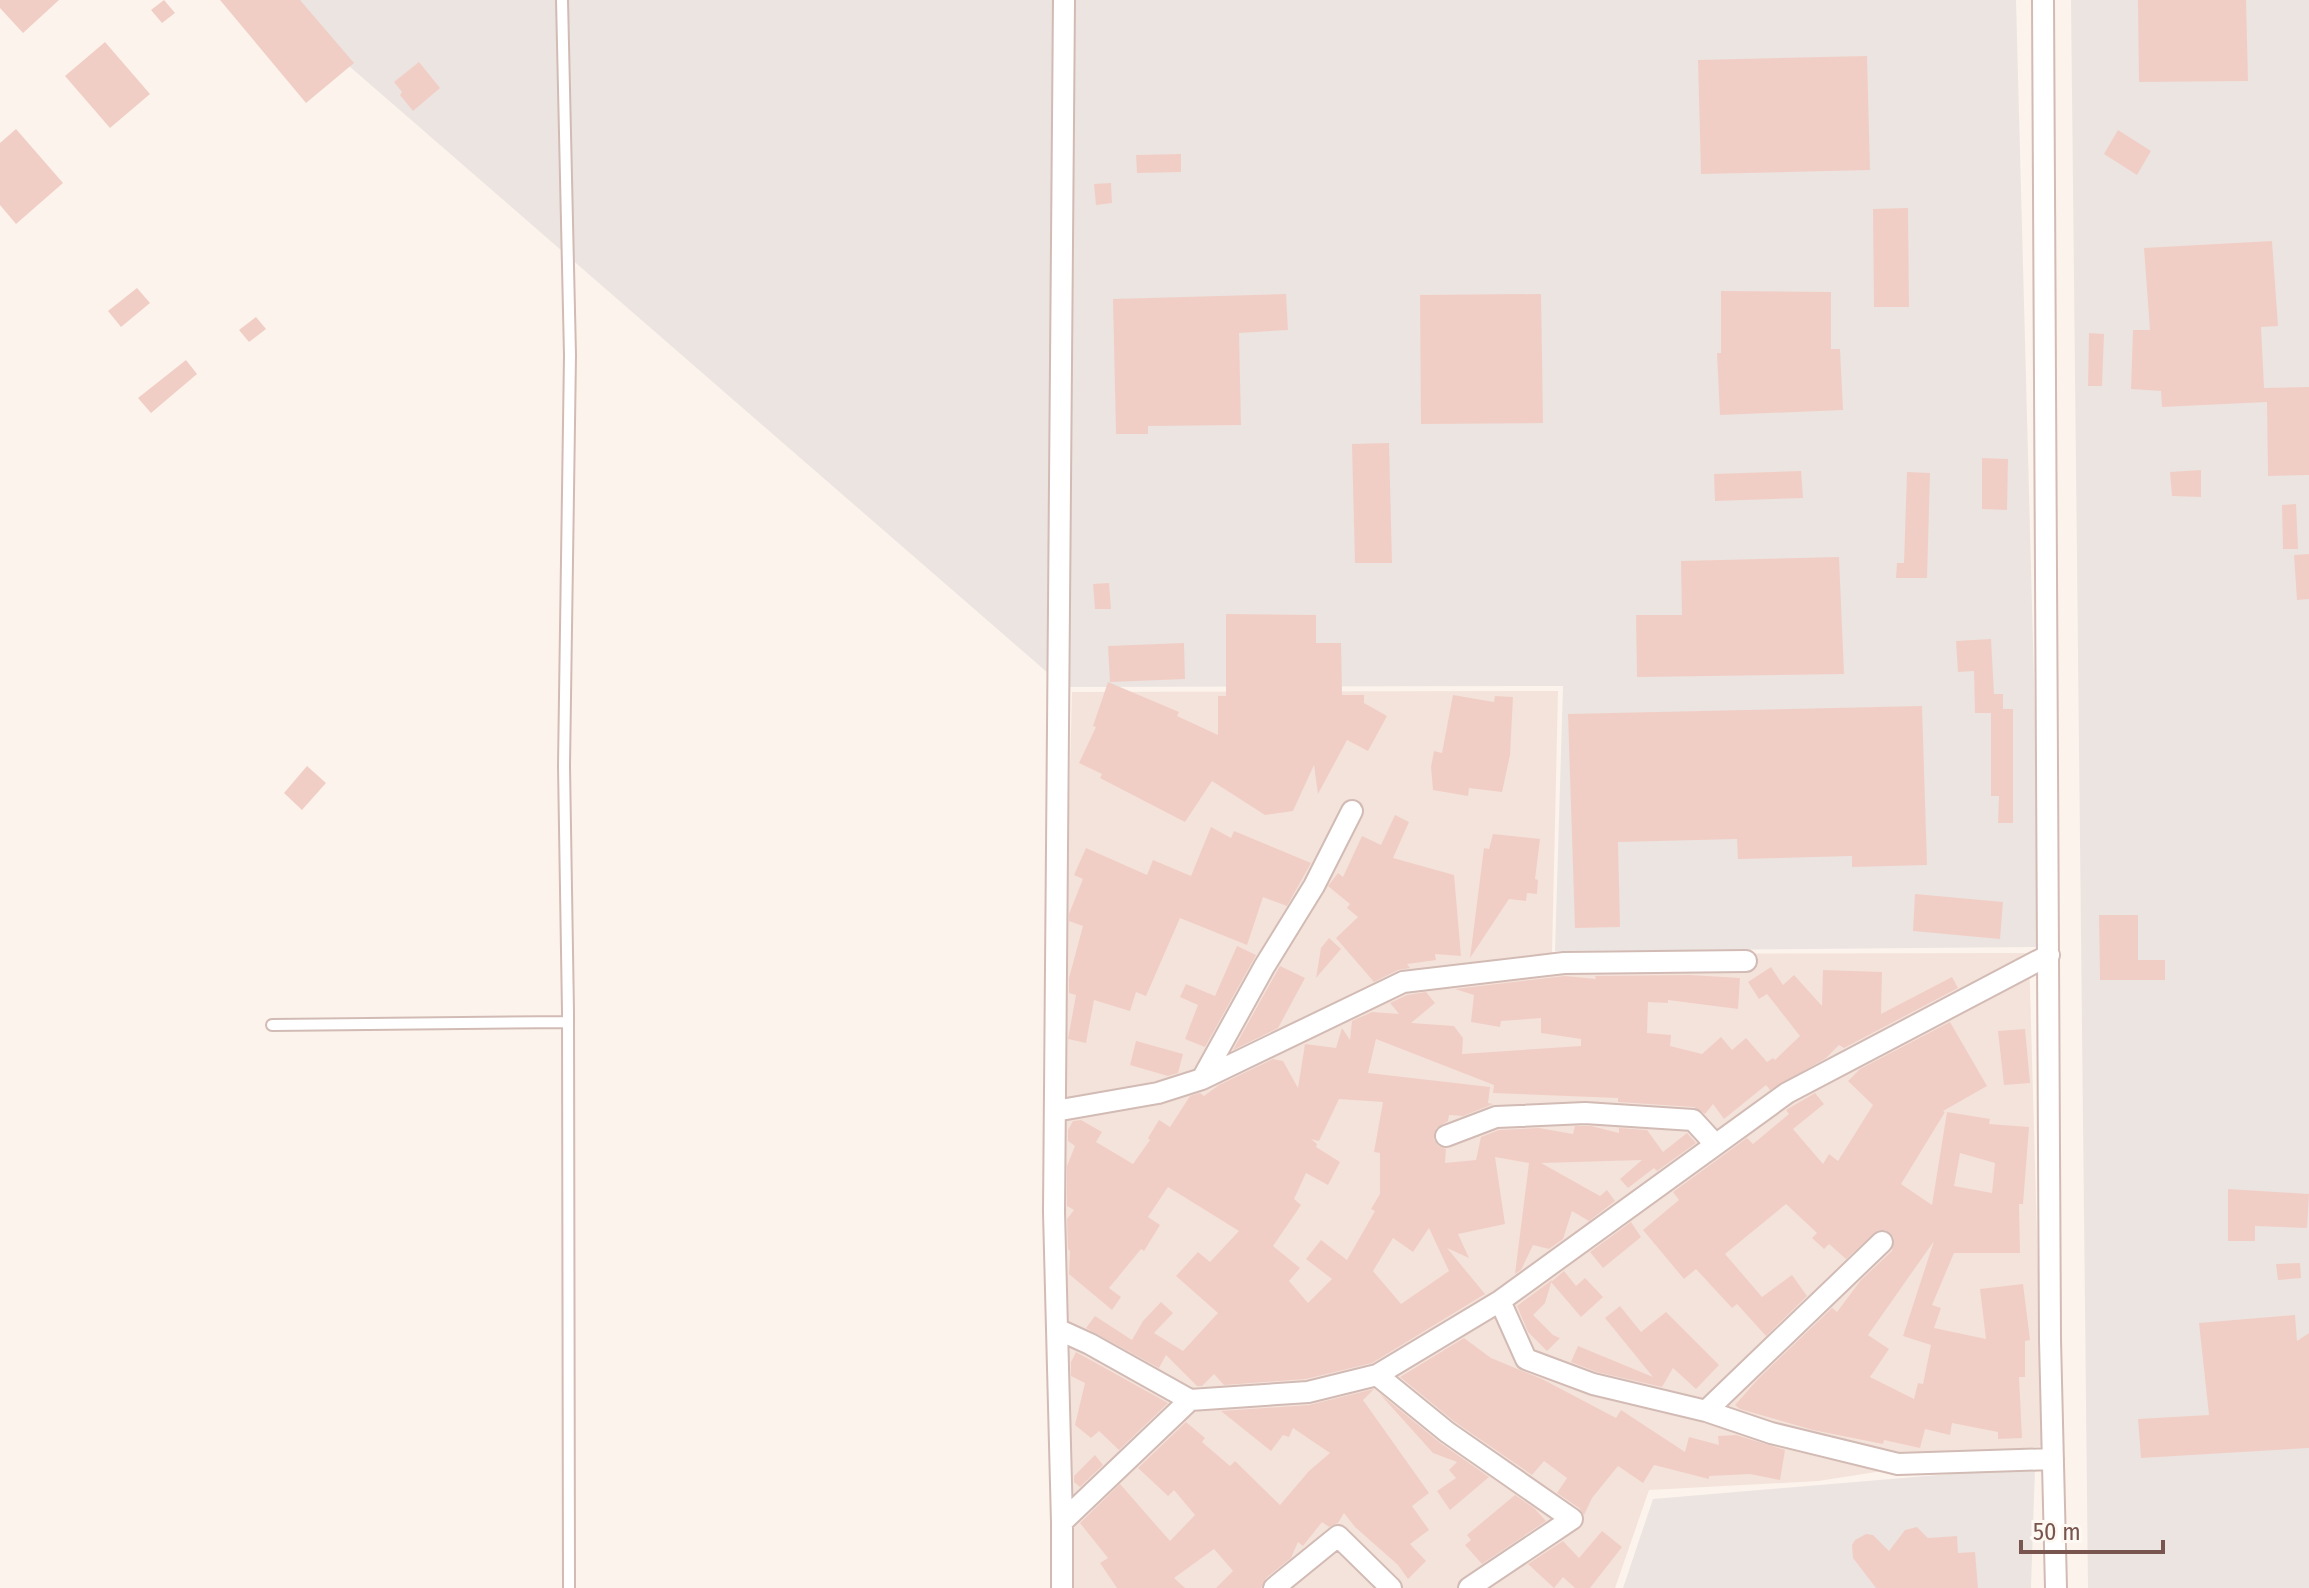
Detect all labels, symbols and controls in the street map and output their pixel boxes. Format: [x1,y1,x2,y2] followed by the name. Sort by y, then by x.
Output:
[2021,1504,2163,1554] scale bar
[2033,1518,2081,1546] text: 50 m

